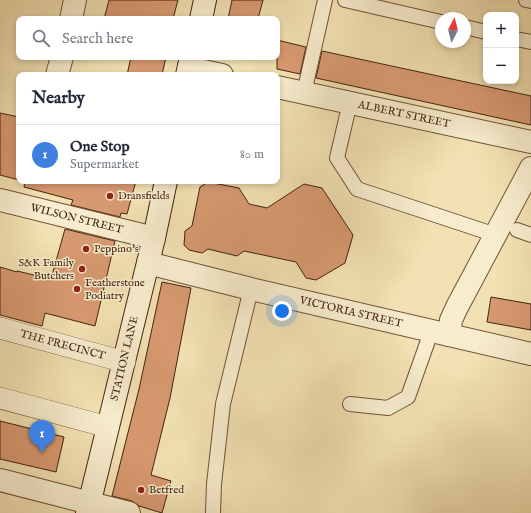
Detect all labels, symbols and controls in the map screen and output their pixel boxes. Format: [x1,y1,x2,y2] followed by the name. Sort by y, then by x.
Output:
[435,12,471,48] north arrow
[483,12,519,84] map controls
[483,12,519,48] button: +
[16,16,280,60] search box
[30,27,52,49] icon: search
[62,29,133,48] text: Search here
[483,48,519,84] button: −
[32,88,85,109] text: Nearby
[356,98,451,131] street label: ALBERT STREET
[70,137,130,156] text: One Stop
[43,146,47,163] text: 1
[240,146,264,163] text: 80 m
[70,156,139,173] text: Supermarket
[118,189,170,203] place label: Dransfields
[105,191,115,201] marker: Dransfields
[29,201,124,237] street label: WILSON STREET
[94,242,139,256] place label: Peppino's
[81,244,91,254] marker: Peppino's
[18,256,75,283] place label: S&K Family Butchers
[77,264,87,274] marker: S&K Family Butchers
[85,276,145,303] place label: Featherstone Podiatry
[72,284,82,294] marker: Featherstone Podiatry
[297,293,404,331] street label: VICTORIA STREET
[272,301,292,321] your location
[108,314,142,402] street label: STATION LANE
[19,327,107,363] street label: THE PRECINCT
[29,420,55,453] pin: 1
[149,483,184,497] place label: Betfred
[136,485,146,495] marker: Betfred

